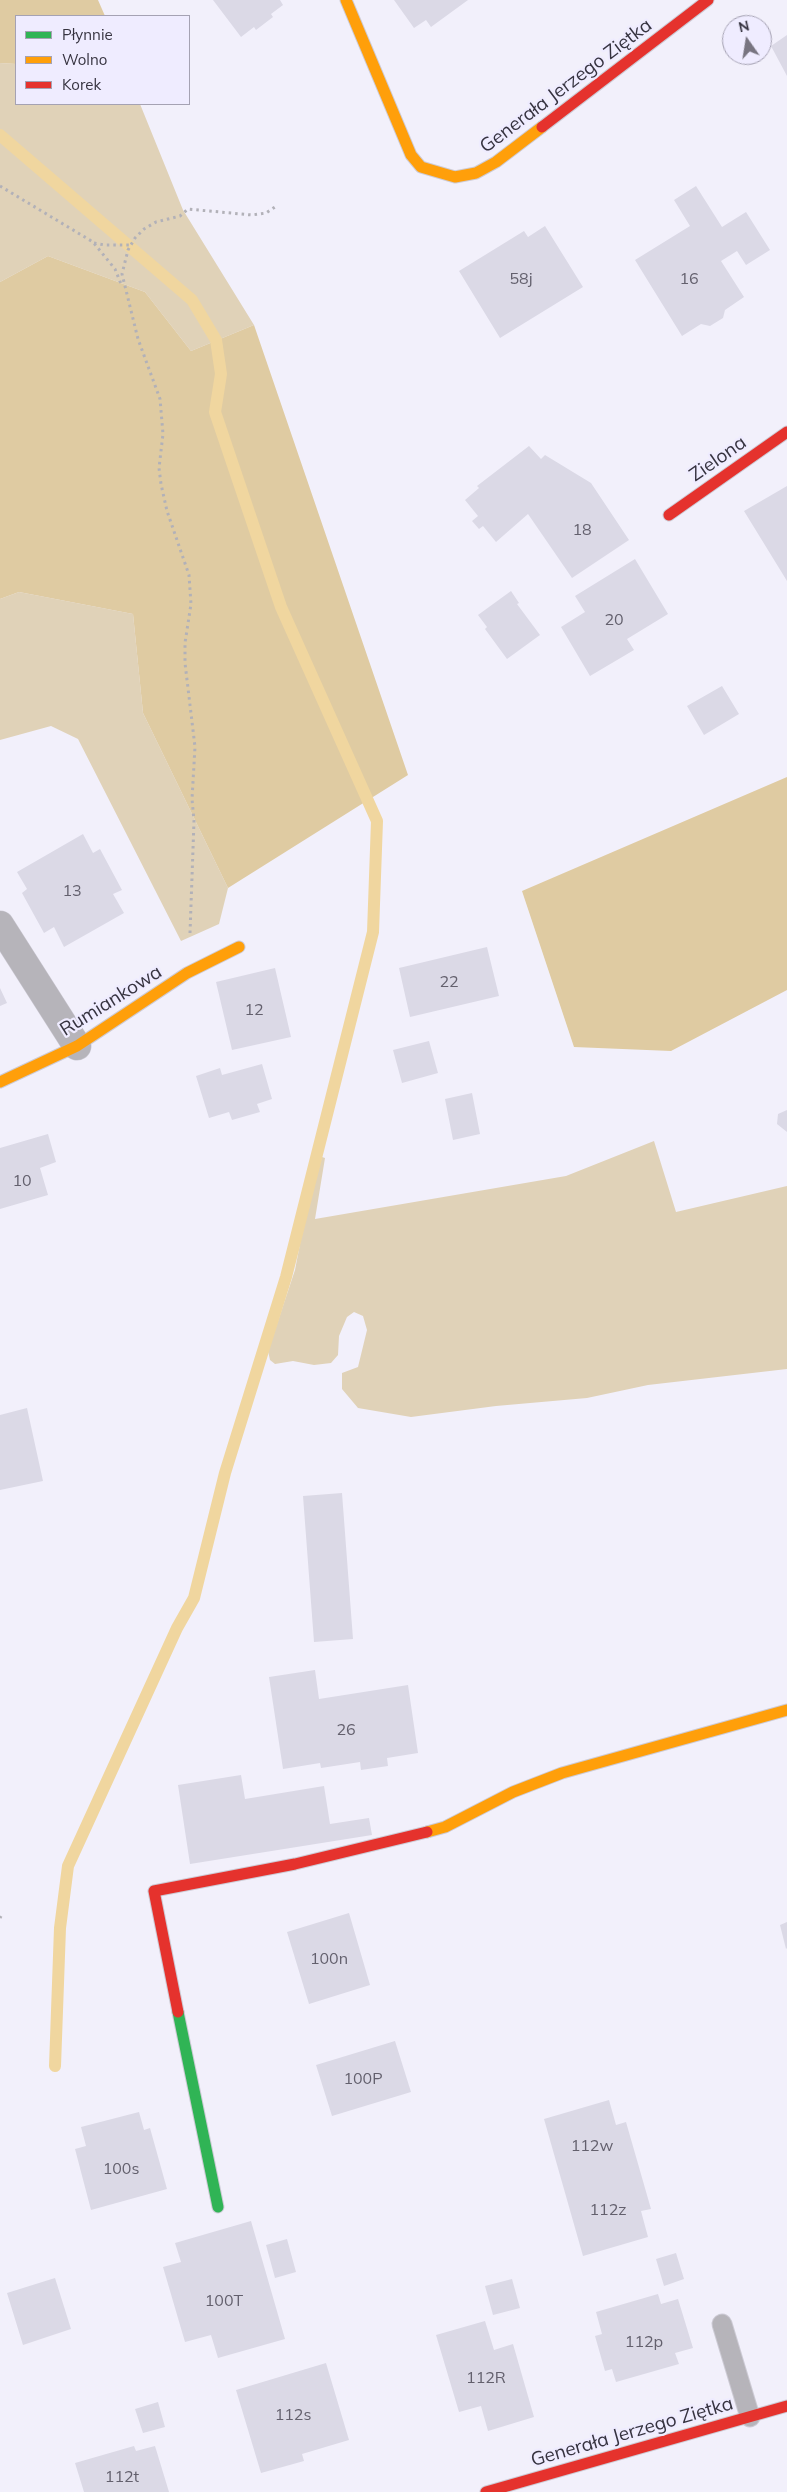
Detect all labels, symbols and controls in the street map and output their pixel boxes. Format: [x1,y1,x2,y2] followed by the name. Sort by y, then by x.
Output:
[475,14,657,158] street label: Generała Jerzego Ziętka
[15,15,190,105] legend
[722,15,772,65] north arrow
[737,16,751,36] text: N
[62,25,113,44] text: Płynnie
[62,50,107,69] text: Wolno
[62,75,101,94] text: Korek
[509,269,533,289] house number: 58j
[679,269,699,289] house number: 16
[685,431,751,487] street label: Zielona
[572,520,592,540] house number: 18
[604,610,624,630] house number: 20
[62,881,82,901] house number: 13
[56,961,166,1041] street label: Rumiankowa
[439,972,459,992] house number: 22
[244,1000,264,1020] house number: 12
[12,1171,32,1191] house number: 10
[336,1720,356,1740] house number: 26
[310,1949,348,1969] house number: 100n
[343,2069,383,2089] house number: 100P
[571,2136,613,2156] house number: 112w
[103,2159,139,2179] house number: 100s
[589,2200,627,2220] house number: 112z
[205,2291,243,2311] house number: 100T
[625,2332,663,2352] house number: 112p
[466,2368,506,2388] house number: 112R
[528,2392,736,2472] street label: Generała Jerzego Ziętka
[275,2405,311,2425] house number: 112s
[105,2467,139,2487] house number: 112t

